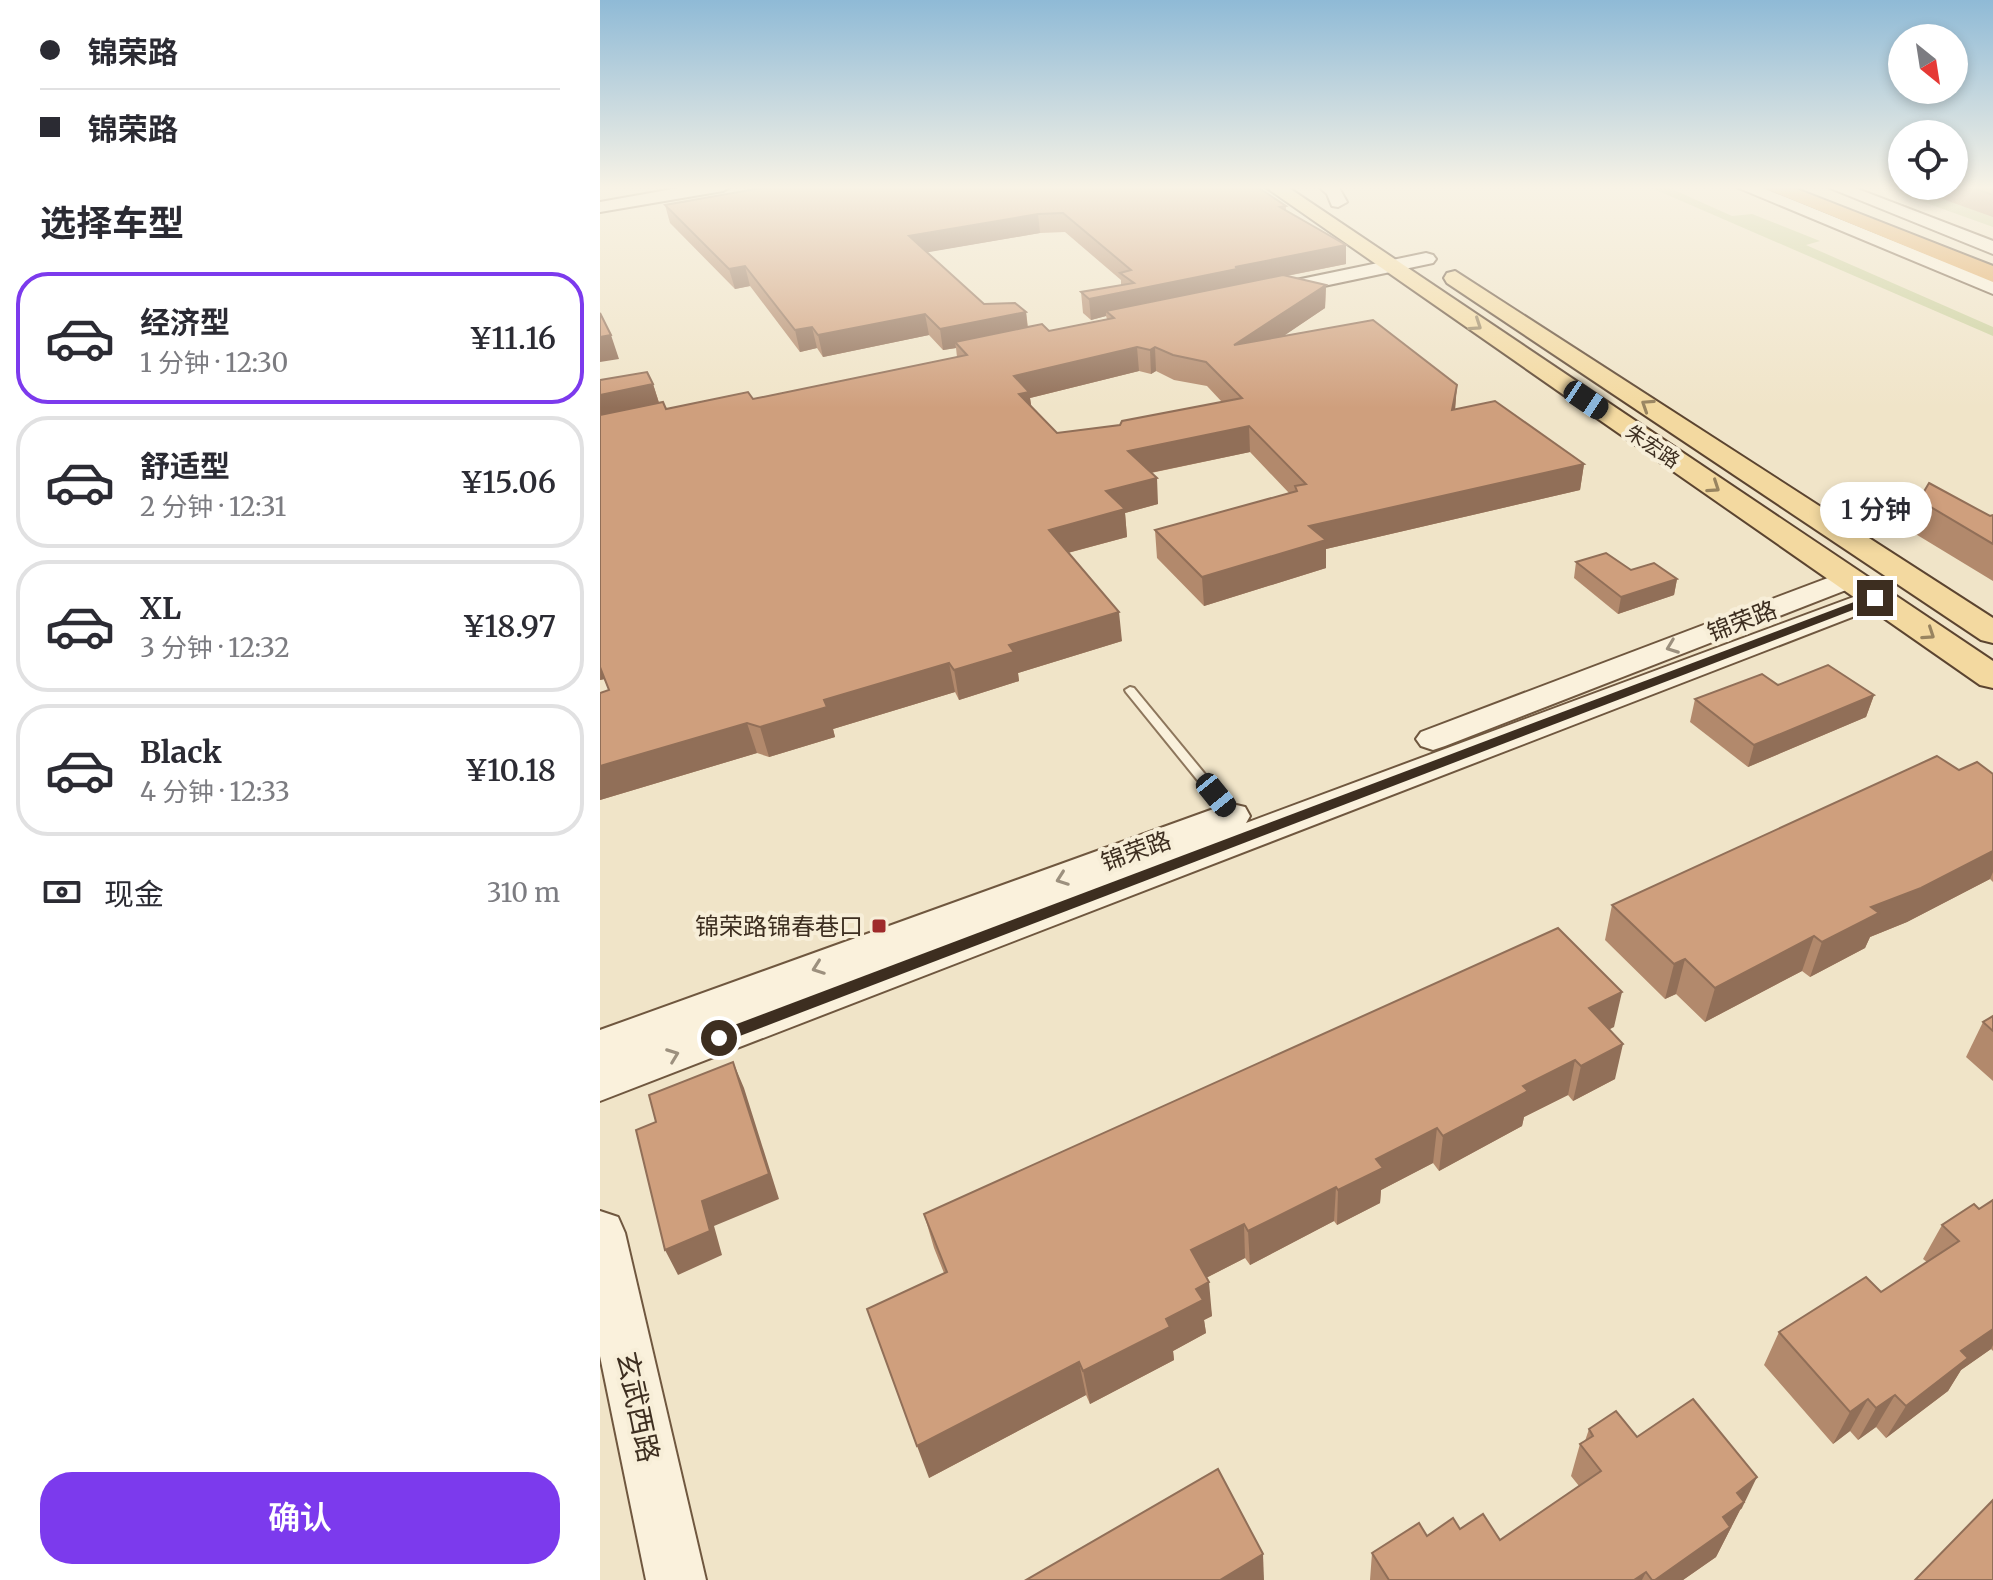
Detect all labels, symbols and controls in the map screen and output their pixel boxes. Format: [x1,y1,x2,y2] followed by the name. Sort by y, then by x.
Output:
[1888,24,1968,104] north arrow
[1888,24,1968,200] map controls
[88,33,178,71] text: 锦荣路
[88,110,178,148] text: 锦荣路
[1888,120,1968,200] button: locate
[40,201,184,246] text: 选择车型
[44,302,116,374] icon: car
[140,303,230,341] text: 经济型
[1468,315,1482,330] one-way arrow
[469,319,556,357] text: ¥11.16
[140,346,288,379] text: 1 分钟 · 12:30
[1559,377,1613,423] car
[1642,399,1656,414] one-way arrow
[1621,419,1685,473] street label: 朱宏路
[44,446,116,518] icon: car
[140,447,230,485] text: 舒适型
[460,463,556,501] text: ¥15.06
[1706,478,1720,493] one-way arrow
[1819,482,1931,538] callout: 1 分钟
[140,490,286,523] text: 2 分钟 · 12:31
[1841,493,1911,526] text: 1 分钟
[1857,580,1893,616] route end
[140,589,181,627] text: XL
[44,590,116,662] icon: car
[1703,594,1781,648] street label: 锦荣路
[462,607,556,645] text: ¥18.97
[1920,624,1935,639] one-way arrow
[140,631,290,664] text: 3 分钟 · 12:32
[1666,637,1680,654] one-way arrow
[140,733,222,771] text: Black
[44,734,116,806] icon: car
[465,751,556,789] text: ¥10.18
[1192,769,1240,821] car
[140,775,290,808] text: 4 分钟 · 12:33
[1097,824,1175,878] street label: 锦荣路
[1056,869,1070,885] one-way arrow
[40,870,84,914] icon: cash
[104,875,164,913] text: 现金
[487,876,560,909] text: 310 m
[695,911,863,942] place label: 锦荣路锦春巷口
[870,917,888,935] marker: 锦荣路锦春巷口
[812,959,826,975] one-way arrow
[701,1020,737,1056] route start
[665,1048,679,1065] one-way arrow
[609,1348,667,1466] street label: 玄武西路
[40,1472,560,1564] button: 确认

